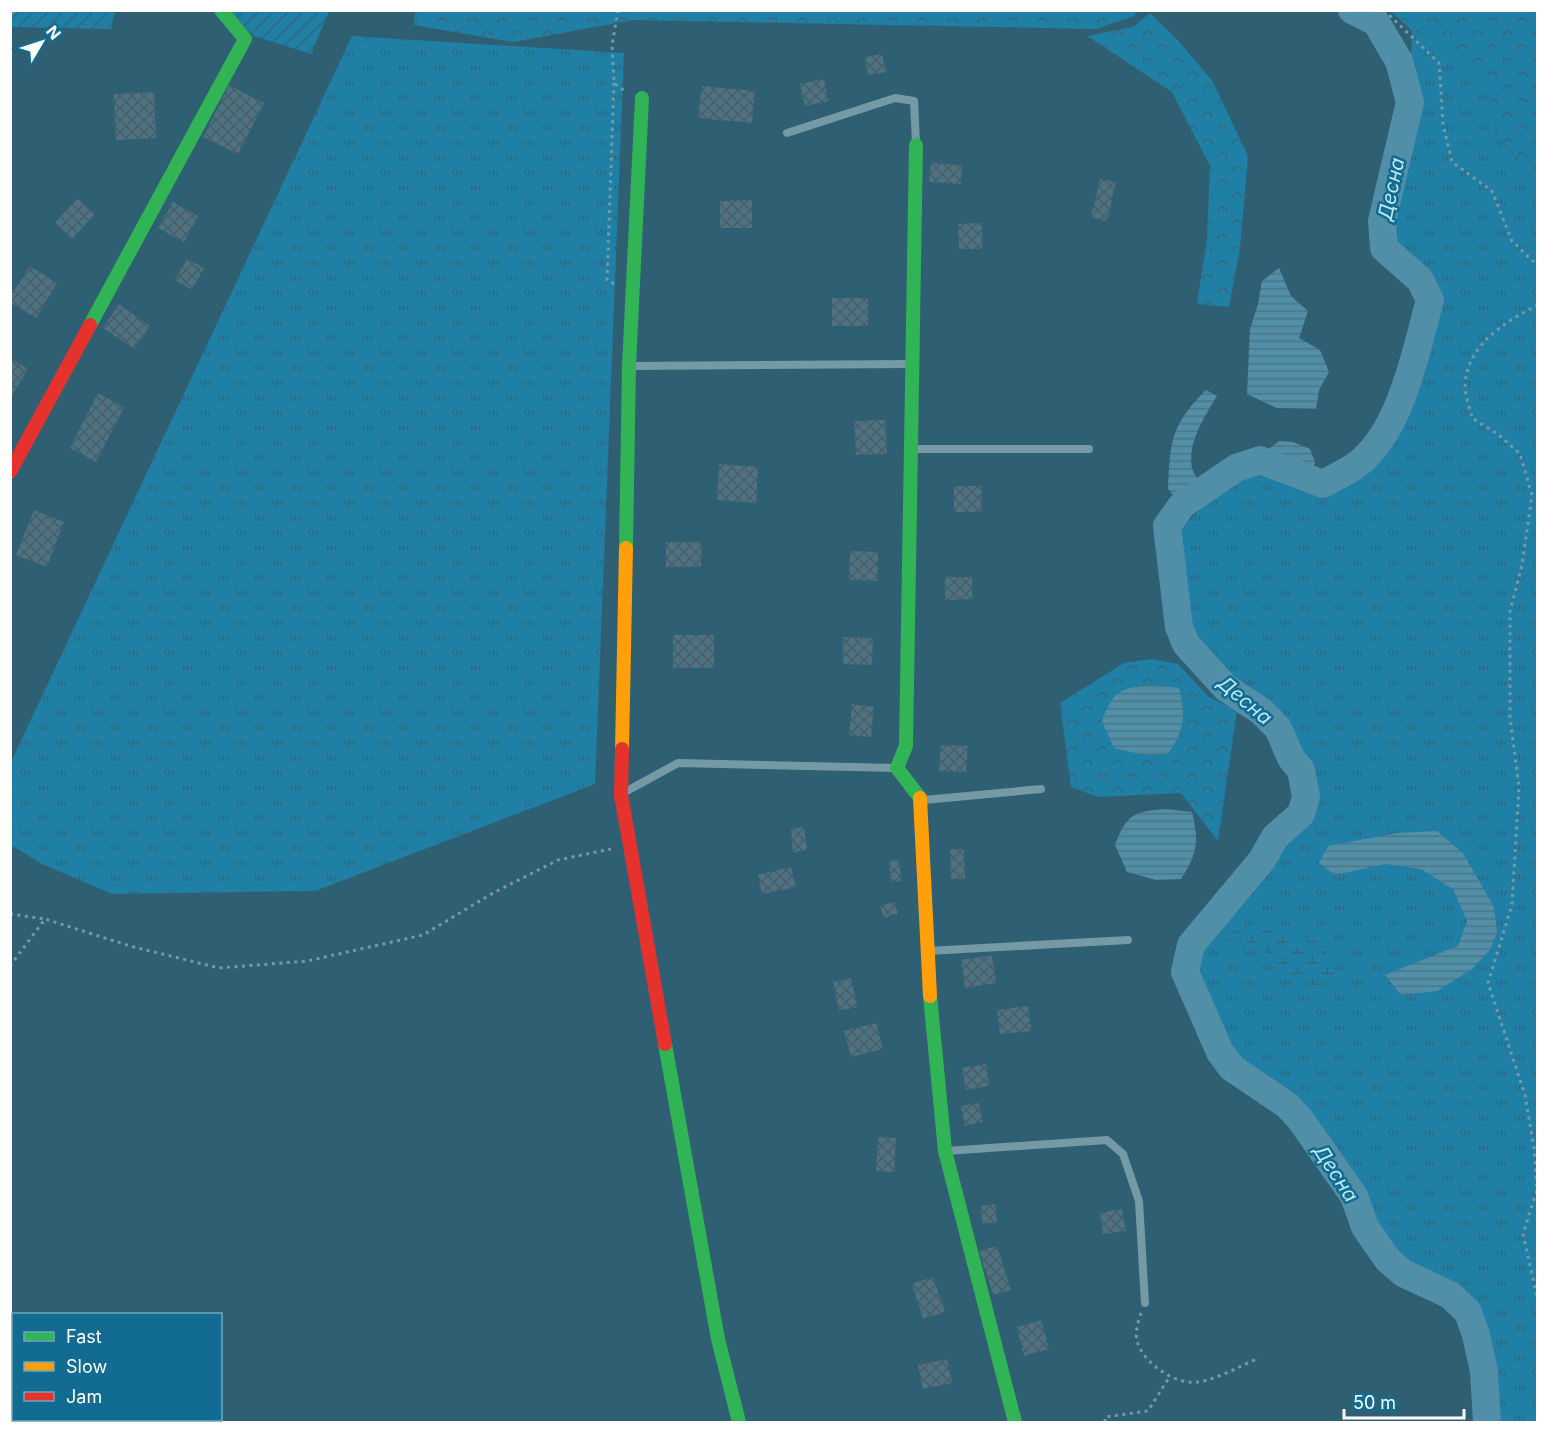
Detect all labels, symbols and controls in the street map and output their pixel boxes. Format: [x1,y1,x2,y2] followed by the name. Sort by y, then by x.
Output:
[12,12,72,72] north arrow
[42,22,65,44] text: N
[1372,155,1409,224] water label: Десна
[1212,670,1277,730] water label: Десна
[1308,1139,1363,1206] water label: Десна
[12,1313,222,1421] legend
[66,1326,102,1347] text: Fast
[66,1356,107,1377] text: Slow
[1344,1382,1464,1420] scale bar
[66,1386,102,1407] text: Jam
[1353,1392,1396,1413] text: 50 m

